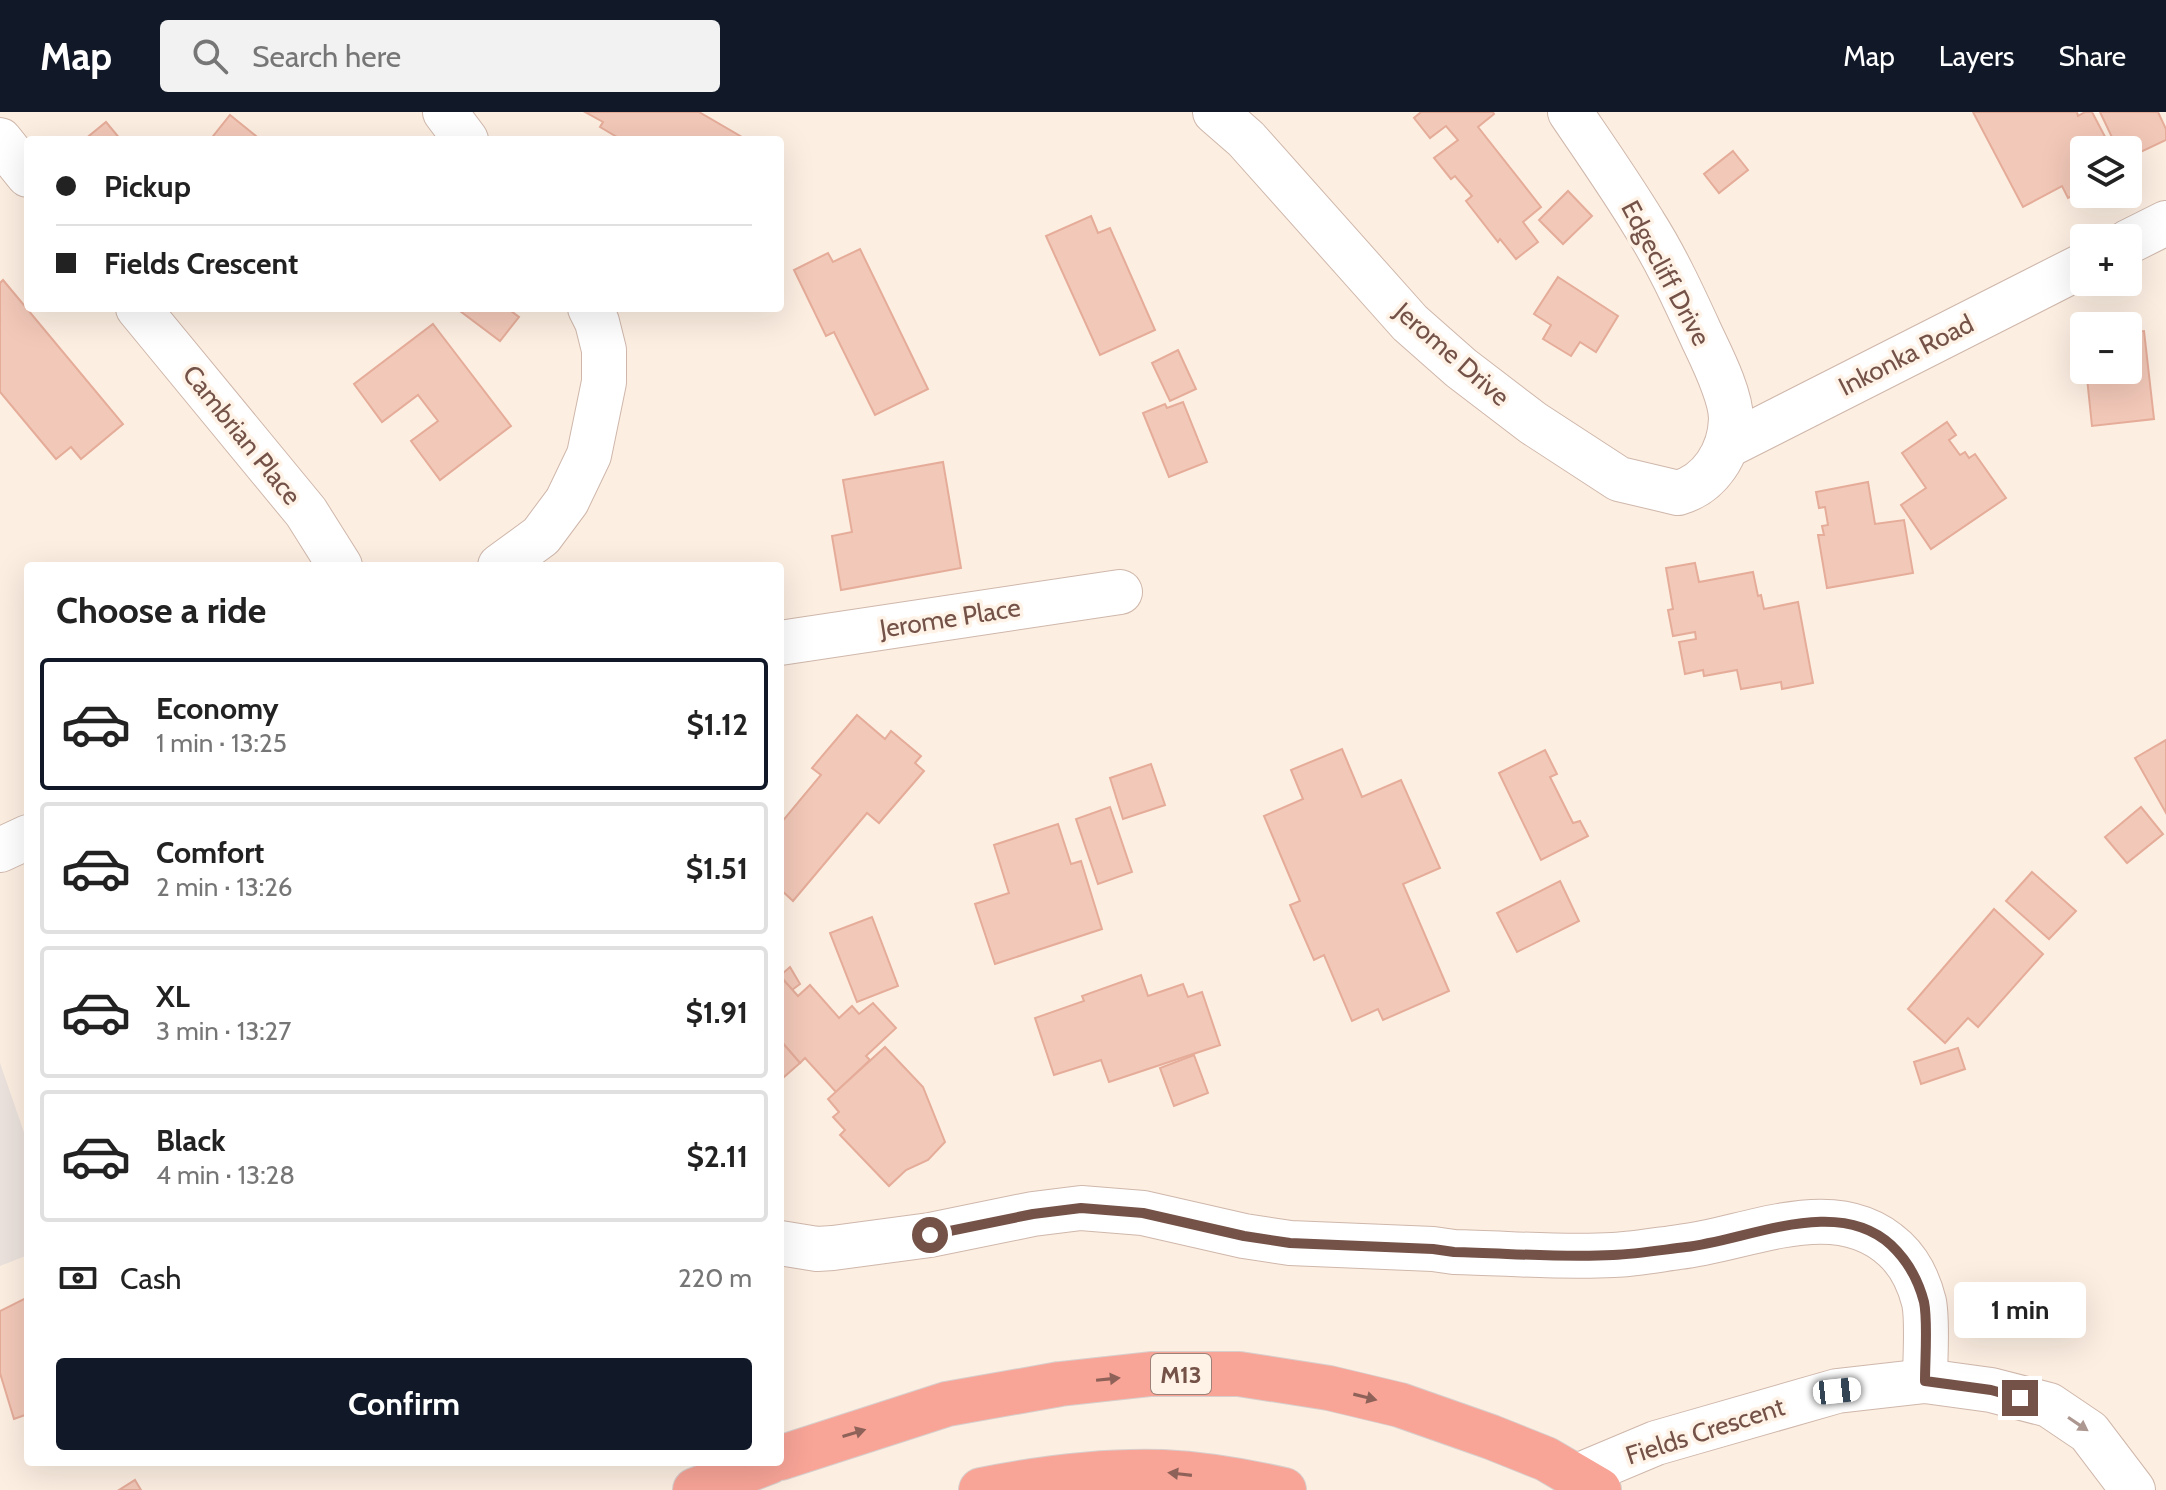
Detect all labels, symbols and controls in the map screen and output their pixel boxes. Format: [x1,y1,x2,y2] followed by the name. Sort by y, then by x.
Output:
[160,20,720,92] search box
[40,33,112,80] text: Map
[188,34,232,78] icon: search
[252,38,401,75] text: Search here
[1843,39,1895,73] text: Map
[1939,39,2014,73] text: Layers
[2058,39,2126,73] text: Share
[2070,136,2142,384] map controls
[2070,136,2142,208] button: layers
[104,168,191,205] text: Pickup
[1614,195,1718,351] street label: Edgecliff Drive
[2070,224,2142,296] button: +
[104,245,298,282] text: Fields Crescent
[1387,295,1516,413] street label: Jerome Drive
[1833,307,1979,403] street label: Inkonka Road
[2070,312,2142,384] button: −
[176,359,308,511] street label: Cambrian Place
[56,588,266,632] text: Choose a ride
[876,591,1023,645] street label: Jerome Place
[60,688,132,760] icon: car
[156,690,279,727] text: Economy
[686,706,748,743] text: $1.12
[156,727,287,759] text: 1 min · 13:25
[60,832,132,904] icon: car
[156,834,264,871] text: Comfort
[686,850,748,887] text: $1.51
[156,871,293,903] text: 2 min · 13:26
[60,976,132,1048] icon: car
[156,978,190,1015] text: XL
[685,994,748,1031] text: $1.91
[156,1015,291,1047] text: 3 min · 13:27
[60,1120,132,1192] icon: car
[156,1122,226,1159] text: Black
[686,1138,748,1175] text: $2.11
[156,1159,295,1191] text: 4 min · 13:28
[912,1217,948,1253] route start
[56,1256,100,1300] icon: cash
[120,1260,182,1297] text: Cash
[678,1262,752,1294] text: 220 m
[1954,1282,2086,1338] callout: 1 min
[1991,1294,2049,1326] text: 1 min
[1151,1354,1211,1394] road number: M13
[56,1358,752,1450] button: Confirm
[1095,1372,1120,1385] one-way arrow
[1812,1377,1862,1405] car
[2002,1380,2038,1416] route end
[1622,1390,1789,1472] street label: Fields Crescent
[1353,1391,1378,1403] one-way arrow
[2067,1416,2088,1431] one-way arrow
[842,1426,866,1439] one-way arrow
[1167,1467,1192,1480] one-way arrow

